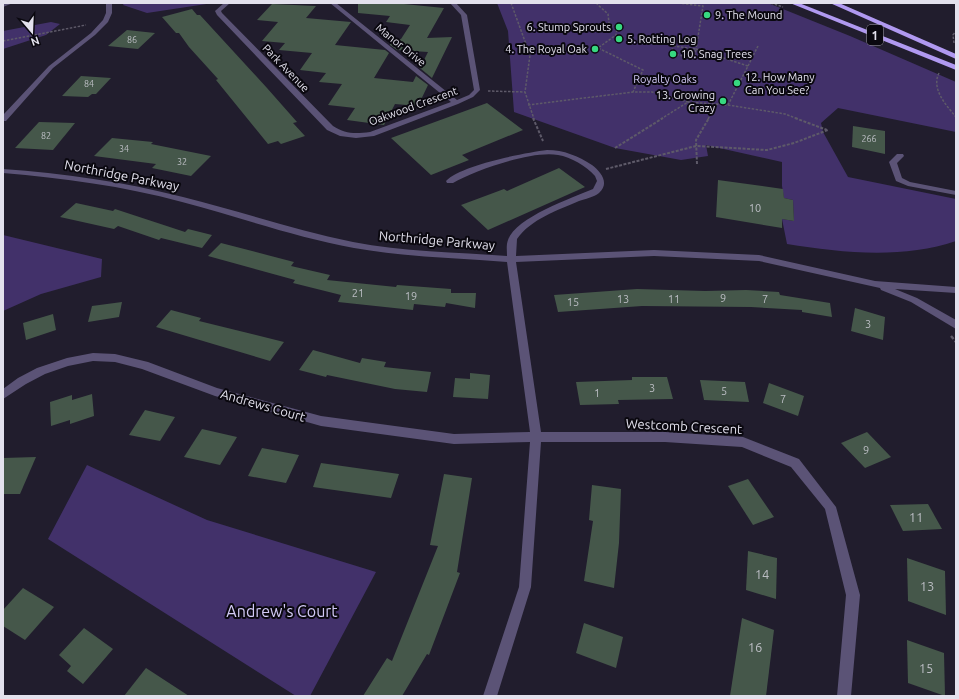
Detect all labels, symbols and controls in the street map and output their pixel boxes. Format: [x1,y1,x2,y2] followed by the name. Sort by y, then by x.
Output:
[715,9,782,21] place label: 9. The Mound
[702,10,712,20] marker: 9. The Mound
[12,12,52,52] north arrow
[374,21,428,69] street label: Manor Drive
[527,21,611,33] place label: 6. Stump Sprouts
[614,22,624,32] marker: 6. Stump Sprouts
[867,25,883,45] road number: 1
[627,33,697,45] place label: 5. Rotting Log
[29,34,41,48] text: N
[614,34,624,44] marker: 5. Rotting Log
[127,35,137,45] house number: 86
[260,42,312,94] street label: Park Avenue
[505,43,587,55] place label: 4. The Royal Oak
[590,44,600,54] marker: 4. The Royal Oak
[681,48,752,60] place label: 10. Snag Trees
[668,49,678,59] marker: 10. Snag Trees
[745,71,815,96] place label: 12. How Many Can You See?
[633,73,697,85] park label: Royalty Oaks
[732,78,742,88] marker: 12. How Many Can You See?
[84,79,94,89] house number: 84
[367,84,460,128] street label: Oakwood Crescent
[656,89,716,114] place label: 13. Growing Crazy
[718,96,728,106] marker: 13. Growing Crazy
[41,131,51,141] house number: 82
[861,134,877,144] house number: 266
[119,144,129,154] house number: 34
[63,157,181,193] street label: Northridge Parkway
[177,157,187,167] house number: 32
[749,202,761,214] house number: 10
[378,228,496,252] street label: Northridge Parkway
[352,287,364,299] house number: 21
[405,290,417,302] house number: 19
[720,292,726,304] house number: 9
[617,293,629,305] house number: 13
[668,293,680,305] house number: 11
[762,293,768,305] house number: 7
[567,296,579,308] house number: 15
[865,318,871,330] house number: 3
[649,382,655,394] house number: 3
[721,385,727,397] house number: 5
[219,386,307,424] street label: Andrews Court
[594,387,600,399] house number: 1
[780,393,786,405] house number: 7
[625,416,743,436] street label: Westcomb Crescent
[863,444,869,456] house number: 9
[909,510,923,524] house number: 11
[755,567,769,581] house number: 14
[920,579,934,593] house number: 13
[226,602,338,620] park label: Andrew's Court
[748,640,762,654] house number: 16
[919,661,933,675] house number: 15

